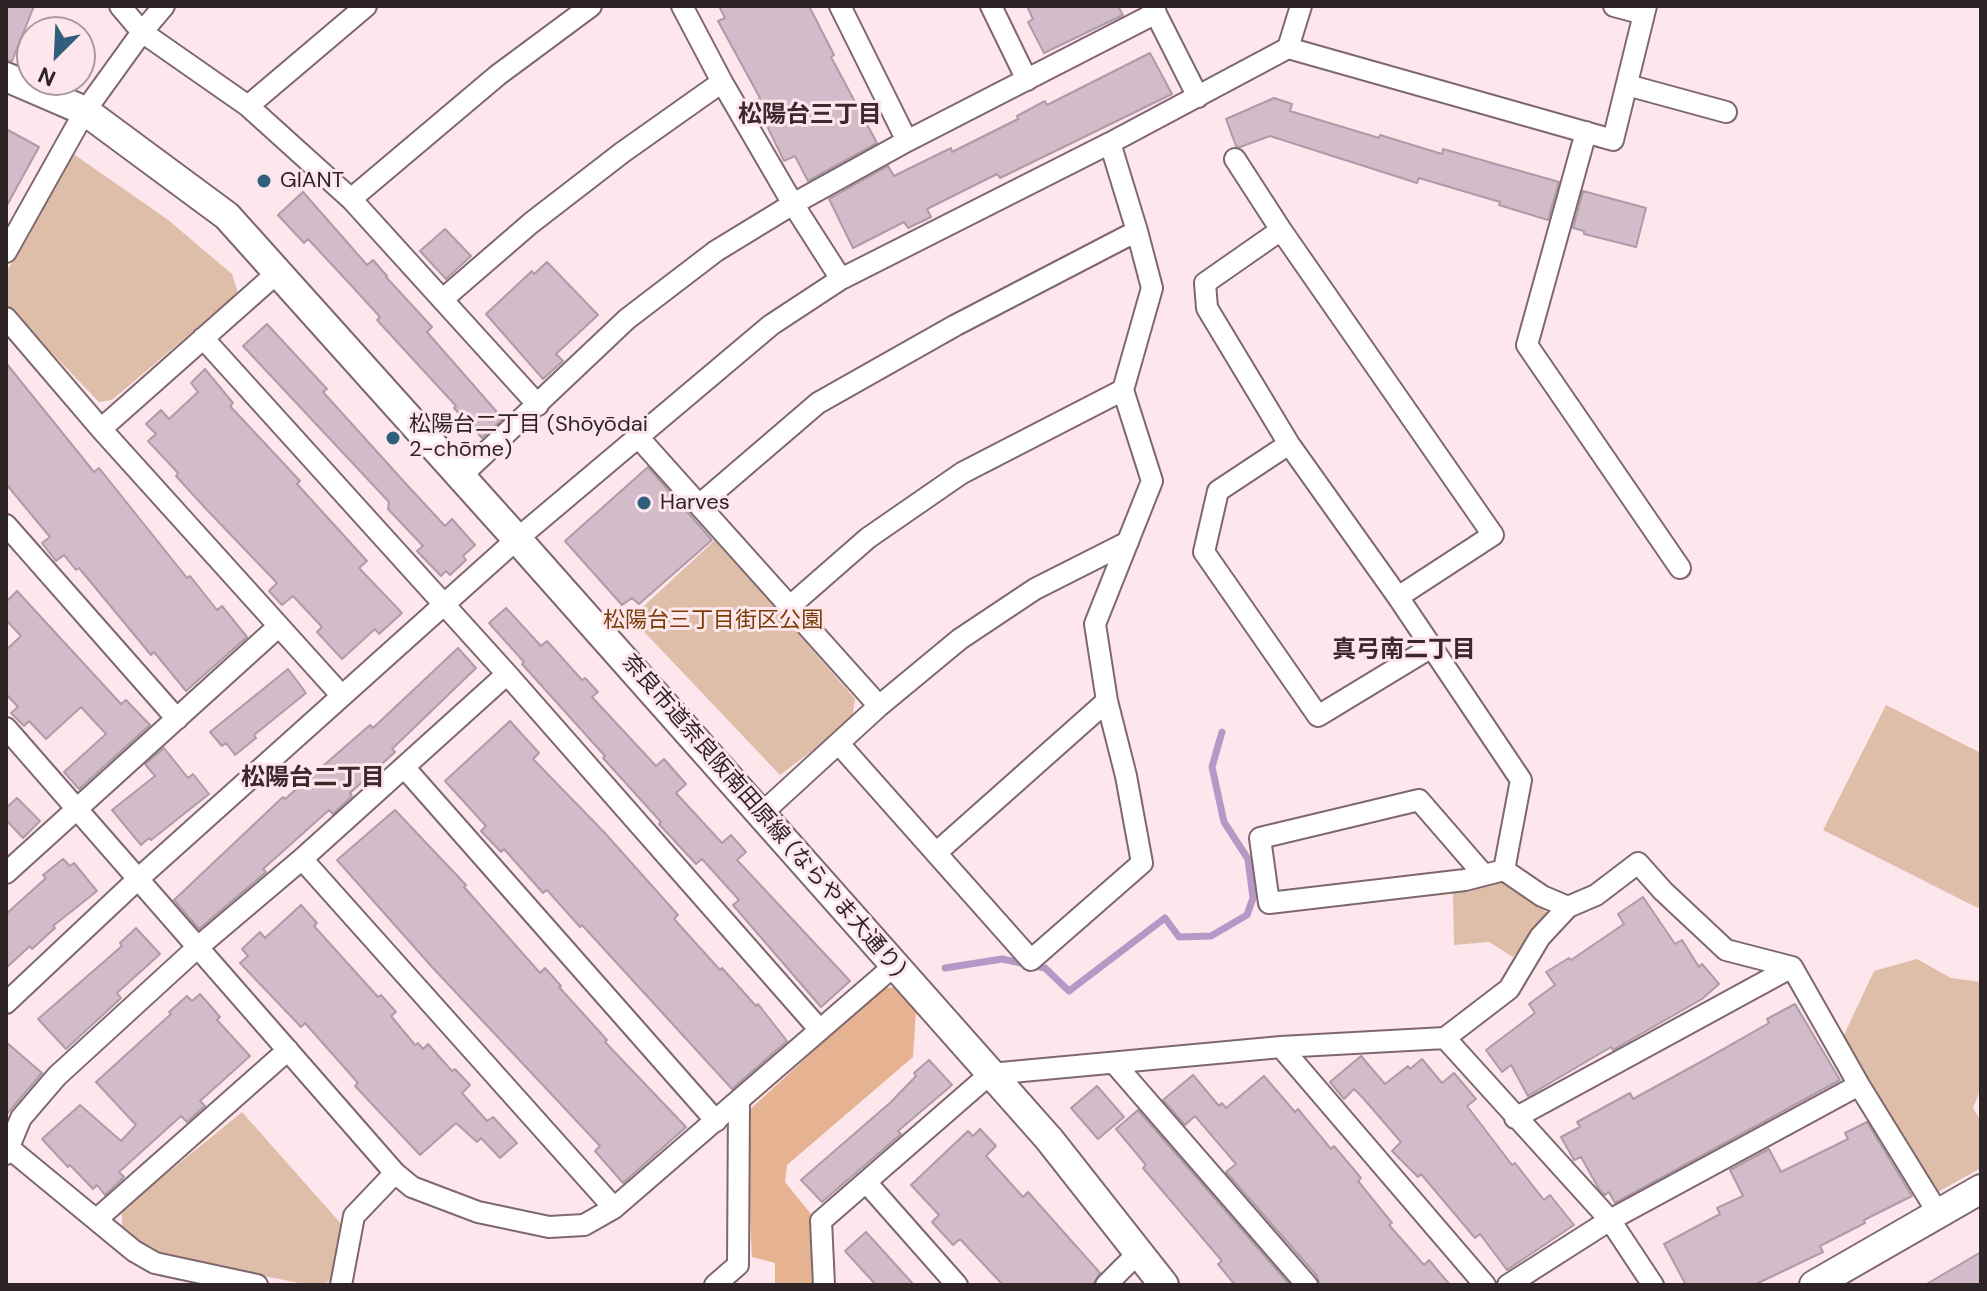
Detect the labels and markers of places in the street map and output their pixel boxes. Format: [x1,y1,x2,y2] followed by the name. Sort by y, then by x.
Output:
[280,168,344,194] place label: GIANT
[255,172,273,190] marker: GIANT
[409,412,648,464] place label: 松陽台二丁目 (Shōyōdai 2-chōme)
[384,429,402,447] marker: 松陽台二丁目 (Shōyōdai 2-chōme)
[660,490,730,516] place label: Harves
[635,494,653,512] marker: Harves

